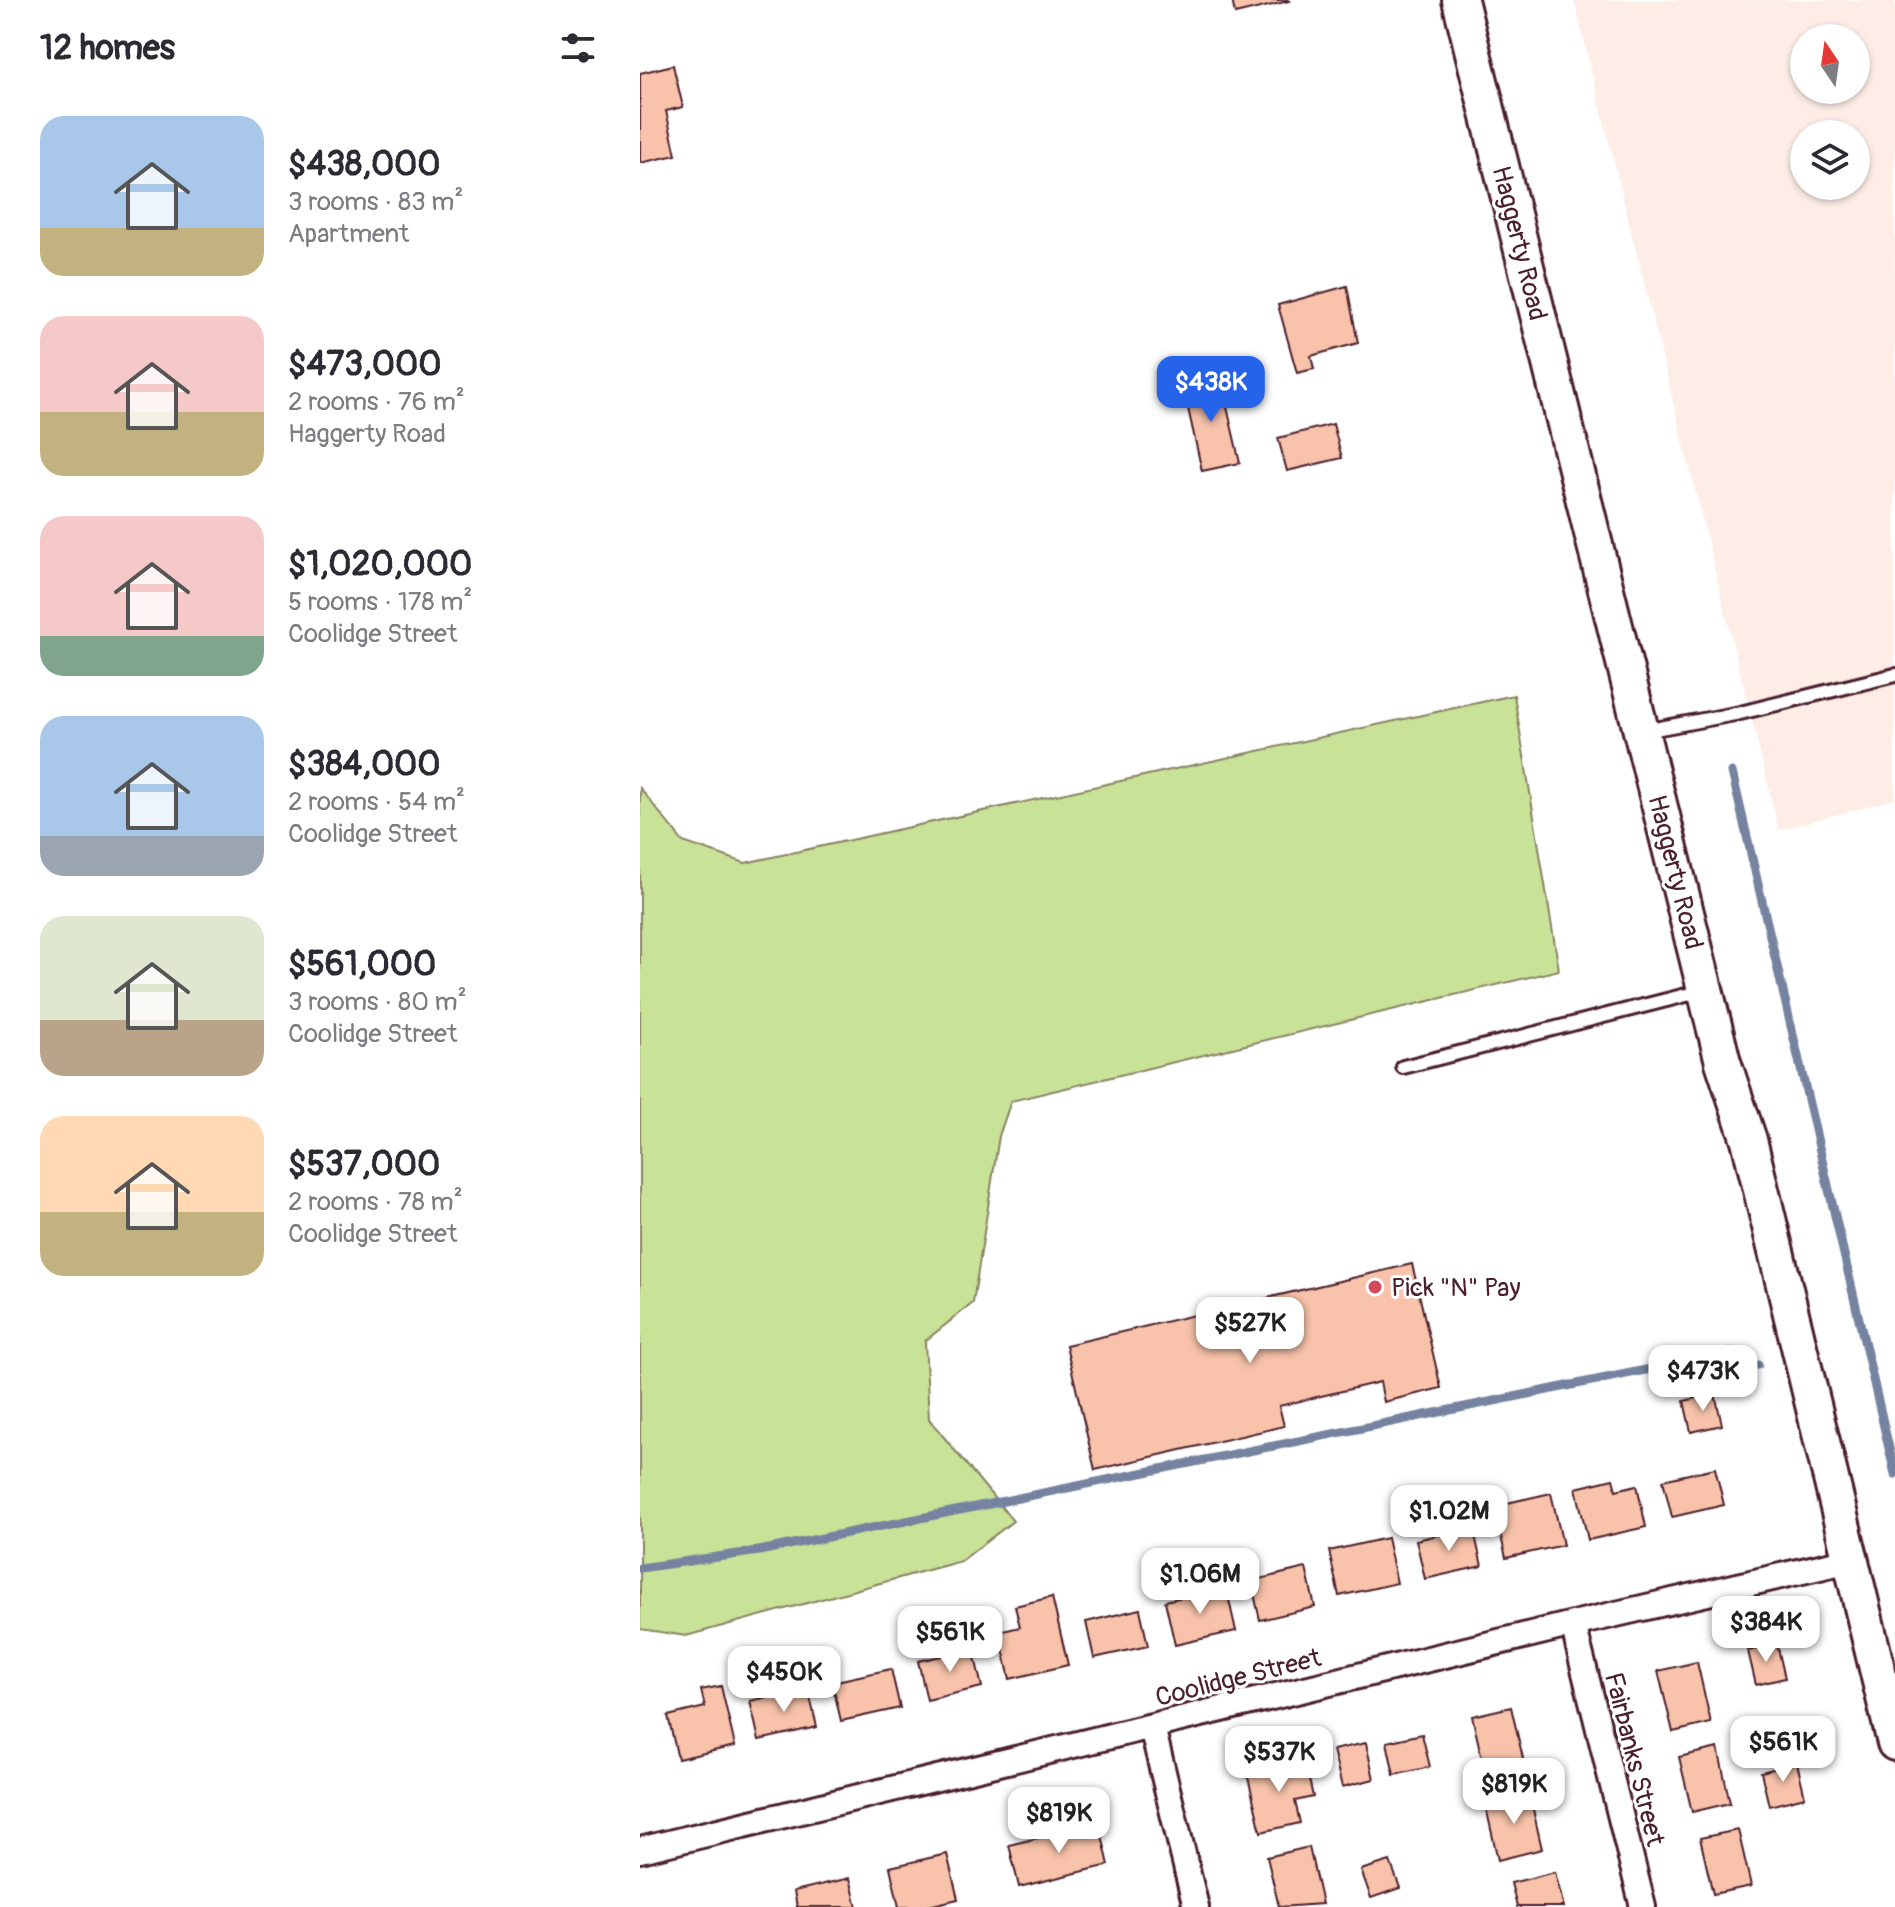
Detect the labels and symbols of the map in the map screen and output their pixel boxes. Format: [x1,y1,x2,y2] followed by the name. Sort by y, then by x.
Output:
[1790,24,1870,104] north arrow
[1484,163,1554,324] street label: Haggerty Road
[1155,356,1267,424] pin: $438K
[1640,792,1710,953] street label: Haggerty Road
[1391,1272,1521,1304] place label: Pick "N" Pay
[1366,1278,1384,1296] marker: Pick "N" Pay
[1194,1297,1306,1365] pin: $527K
[1647,1345,1759,1413] pin: $473K
[1384,1485,1514,1553] pin: $1.02M
[1135,1548,1265,1616] pin: $1.06M
[1710,1596,1822,1664] pin: $384K
[894,1606,1006,1674] pin: $561K
[1152,1642,1325,1714] street label: Coolidge Street
[728,1646,840,1714] pin: $450K
[1597,1669,1671,1850] street label: Fairbanks Street
[1727,1716,1839,1784] pin: $561K
[1223,1726,1335,1794] pin: $537K
[1458,1758,1570,1826] pin: $819K
[1003,1787,1115,1855] pin: $819K

